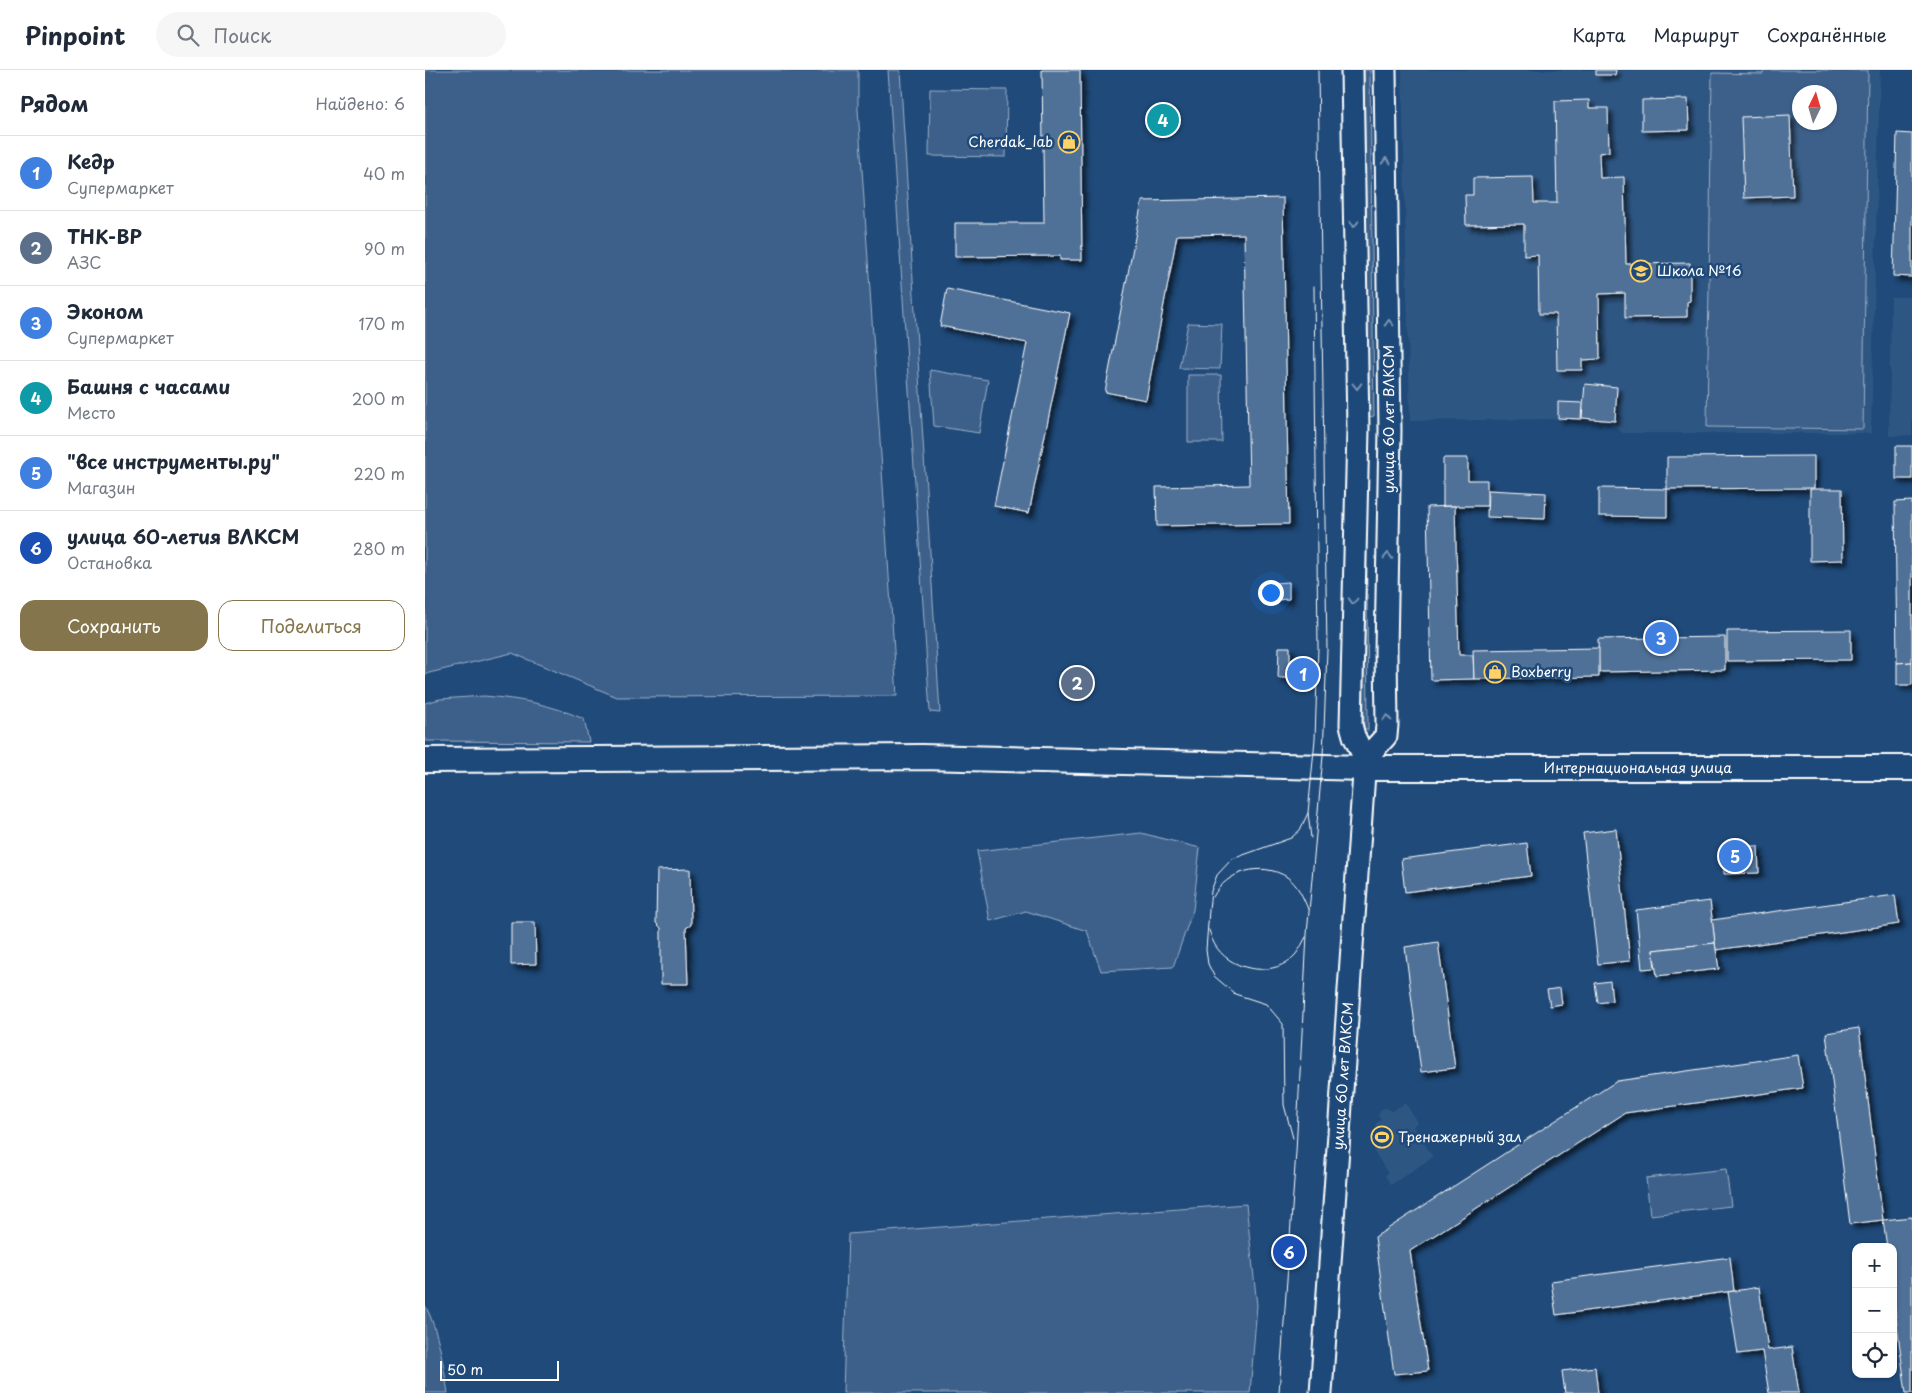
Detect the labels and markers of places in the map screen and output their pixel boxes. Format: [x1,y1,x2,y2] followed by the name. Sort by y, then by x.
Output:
[1147,101,1179,139] pin: 4
[1057,130,1081,154] shop icon: Cherdak_lab
[968,131,1053,152] place label: Cherdak_lab
[1629,259,1653,283] school or university icon: Школа №16
[1657,260,1742,281] place label: Школа №16
[1645,619,1677,657] pin: 3
[1287,655,1319,693] pin: 1
[1483,660,1507,684] shop icon: Boxberry
[1511,661,1571,682] place label: Boxberry
[1061,664,1093,702] pin: 2
[1719,837,1751,875] pin: 5
[1370,1125,1394,1149] sports icon: Тренажерный зал
[1398,1126,1522,1147] place label: Тренажерный зал
[1273,1233,1305,1271] pin: 6

